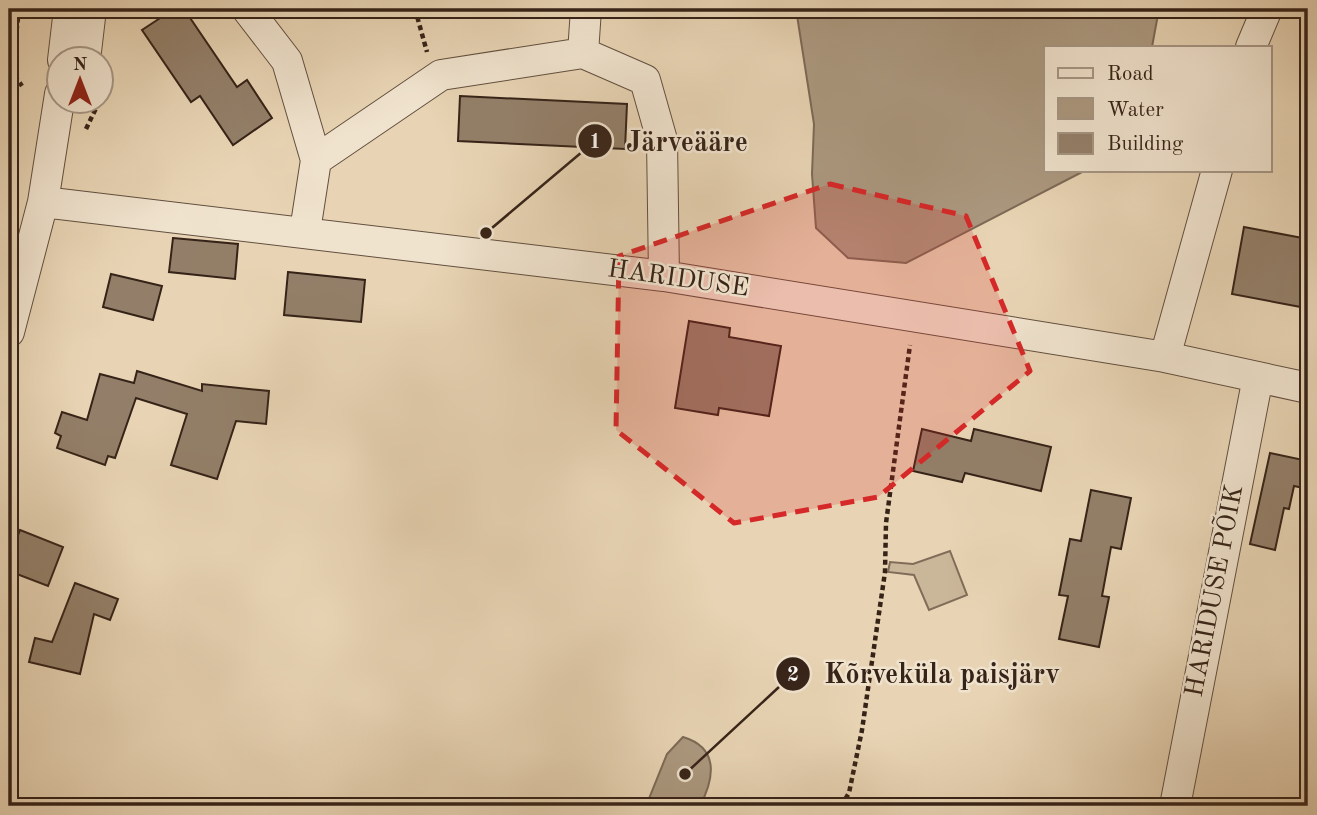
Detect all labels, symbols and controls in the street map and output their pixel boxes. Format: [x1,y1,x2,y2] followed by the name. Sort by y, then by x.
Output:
[46,46,116,116] north arrow
[1044,46,1272,172] legend
[73,56,88,75] text: N
[1107,64,1154,85] text: Road
[1107,100,1164,121] text: Water
[578,116,762,165] callout: Järveääre
[626,130,748,158] text: Järveääre
[589,132,601,153] text: 1
[1107,134,1184,155] text: Building
[606,256,750,302] street label: HARIDUSE
[1177,482,1248,699] street label: HARIDUSE PÕIK
[775,649,1074,698] callout: Kõrveküla paisjärv
[824,662,1060,690] text: Kõrveküla paisjärv
[787,665,799,686] text: 2

